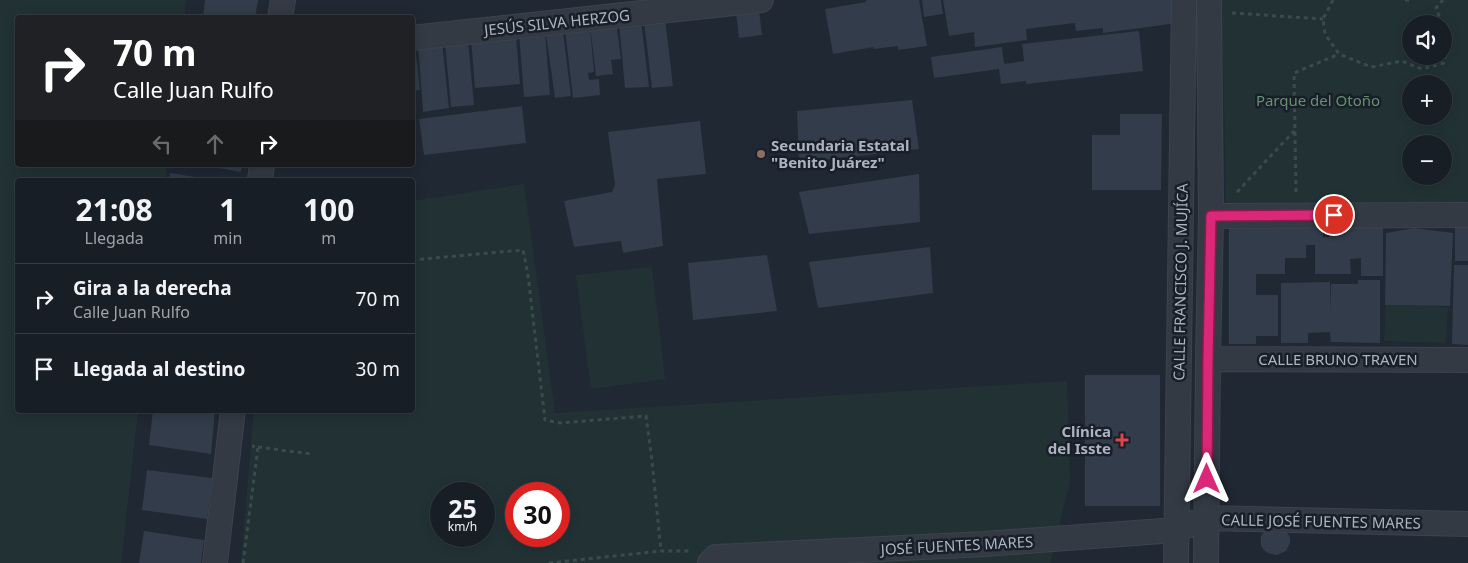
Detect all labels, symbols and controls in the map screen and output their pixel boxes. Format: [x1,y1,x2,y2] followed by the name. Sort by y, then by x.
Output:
[481,4,631,40] street label: JESÚS SILVA HERZOG
[1402,15,1452,185] map controls
[1402,15,1452,65] button: sound
[113,29,196,76] text: 70 m
[30,35,95,100] icon: right
[113,74,274,104] text: Calle Juan Rulfo
[1402,75,1452,125] button: +
[1256,90,1380,110] park label: Parque del Otoño
[148,130,176,158] icon: left
[201,130,229,158] icon: ahead
[254,130,282,158] icon: right
[771,135,909,172] place label: Secundaria Estatal "Benito Juárez"
[1402,135,1452,185] button: −
[755,148,767,160] marker: Secundaria Estatal "Benito Juárez"
[1168,183,1192,381] street label: CALLE FRANCISCO J. MUJÍCA
[76,189,153,230] text: 21:08
[219,189,236,230] text: 1
[303,189,354,230] text: 100
[1313,194,1355,236] pin
[1320,201,1348,229] icon: arrive
[85,227,144,249] text: Llegada
[213,227,242,249] text: min
[321,227,336,249] text: m
[73,275,232,301] text: Gira a la derecha
[30,285,58,313] icon: right
[356,286,400,312] text: 70 m
[73,301,190,323] text: Calle Juan Rulfo
[1258,349,1418,369] street label: CALLE BRUNO TRAVEN
[30,355,58,383] icon: arrive
[73,356,245,382] text: Llegada al destino
[356,356,400,382] text: 30 m
[1048,421,1111,458] place label: Clínica del Isste
[1115,433,1129,447] marker: Clínica del Isste
[1180,452,1232,504] position arrow
[505,482,570,547] speed limit sign: 30
[448,491,477,525] text: 25
[1221,509,1421,533] street label: CALLE JOSÉ FUENTES MARES
[448,518,477,535] text: km/h
[878,531,1034,559] street label: JOSÉ FUENTES MARES

